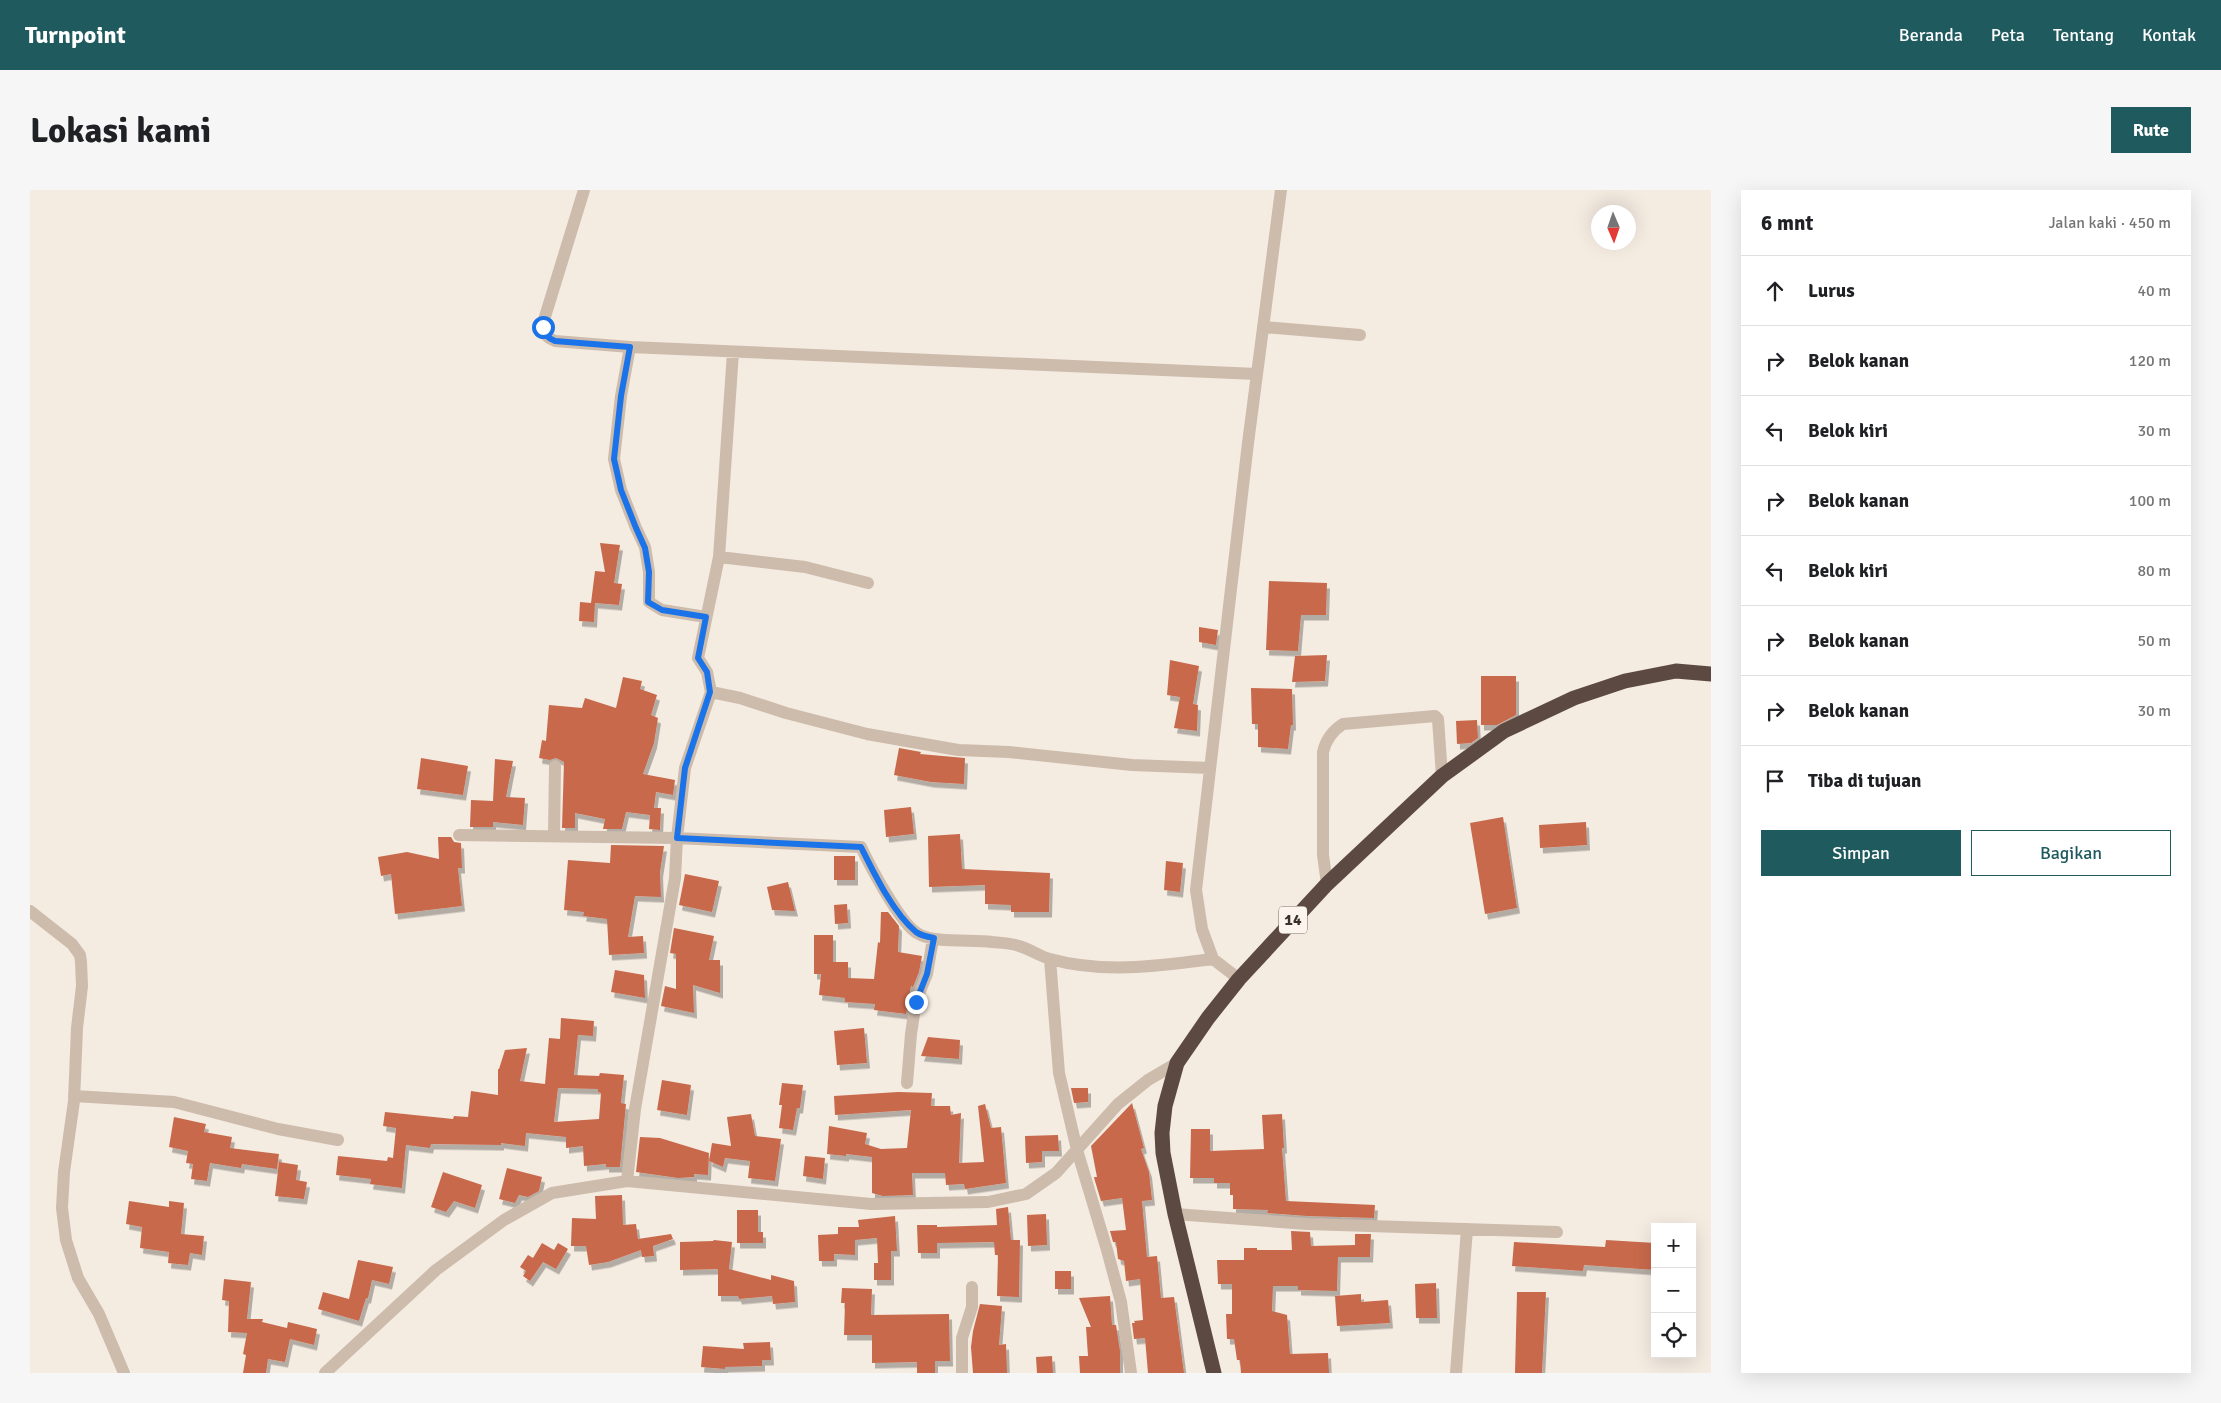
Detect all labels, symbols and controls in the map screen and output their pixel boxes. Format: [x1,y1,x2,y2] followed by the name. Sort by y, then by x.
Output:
[25,20,126,50] text: Turnpoint
[1899,24,1963,46] text: Beranda
[1991,24,2025,46] text: Peta
[2053,24,2114,46] text: Tentang
[2142,24,2196,46] text: Kontak
[2111,107,2191,153] button: Rute
[30,109,211,152] text: Lokasi kami
[1591,205,1636,250] north arrow
[1761,210,1813,236] text: 6 mnt
[2049,213,2171,233] text: Jalan kaki · 450 m
[1761,277,1789,305] icon: ahead
[1808,279,1855,303] text: Lurus
[2137,281,2171,301] text: 40 m
[532,316,555,339] route start
[1761,347,1789,375] icon: right
[1808,349,1909,373] text: Belok kanan
[2129,351,2171,371] text: 120 m
[1761,417,1789,445] icon: left
[1808,419,1888,443] text: Belok kiri
[2137,421,2171,441] text: 30 m
[1761,487,1789,515] icon: right
[1808,489,1909,513] text: Belok kanan
[2129,491,2171,511] text: 100 m
[1761,557,1789,585] icon: left
[1808,559,1888,583] text: Belok kiri
[2137,561,2171,581] text: 80 m
[1761,627,1789,655] icon: right
[1808,629,1909,653] text: Belok kanan
[2137,631,2171,651] text: 50 m
[1761,697,1789,725] icon: right
[1808,699,1909,723] text: Belok kanan
[2137,701,2171,721] text: 30 m
[1761,767,1789,795] icon: arrive
[1808,769,1921,793] text: Tiba di tujuan
[1761,830,1961,876] button: Simpan
[1971,830,2171,876] button: Bagikan
[1279,906,1307,934] road number: 14
[905,991,928,1014] route end
[1651,1223,1696,1358] map controls
[1651,1223,1696,1268] button: +
[1651,1268,1696,1313] button: −
[1651,1313,1696,1358] button: locate

